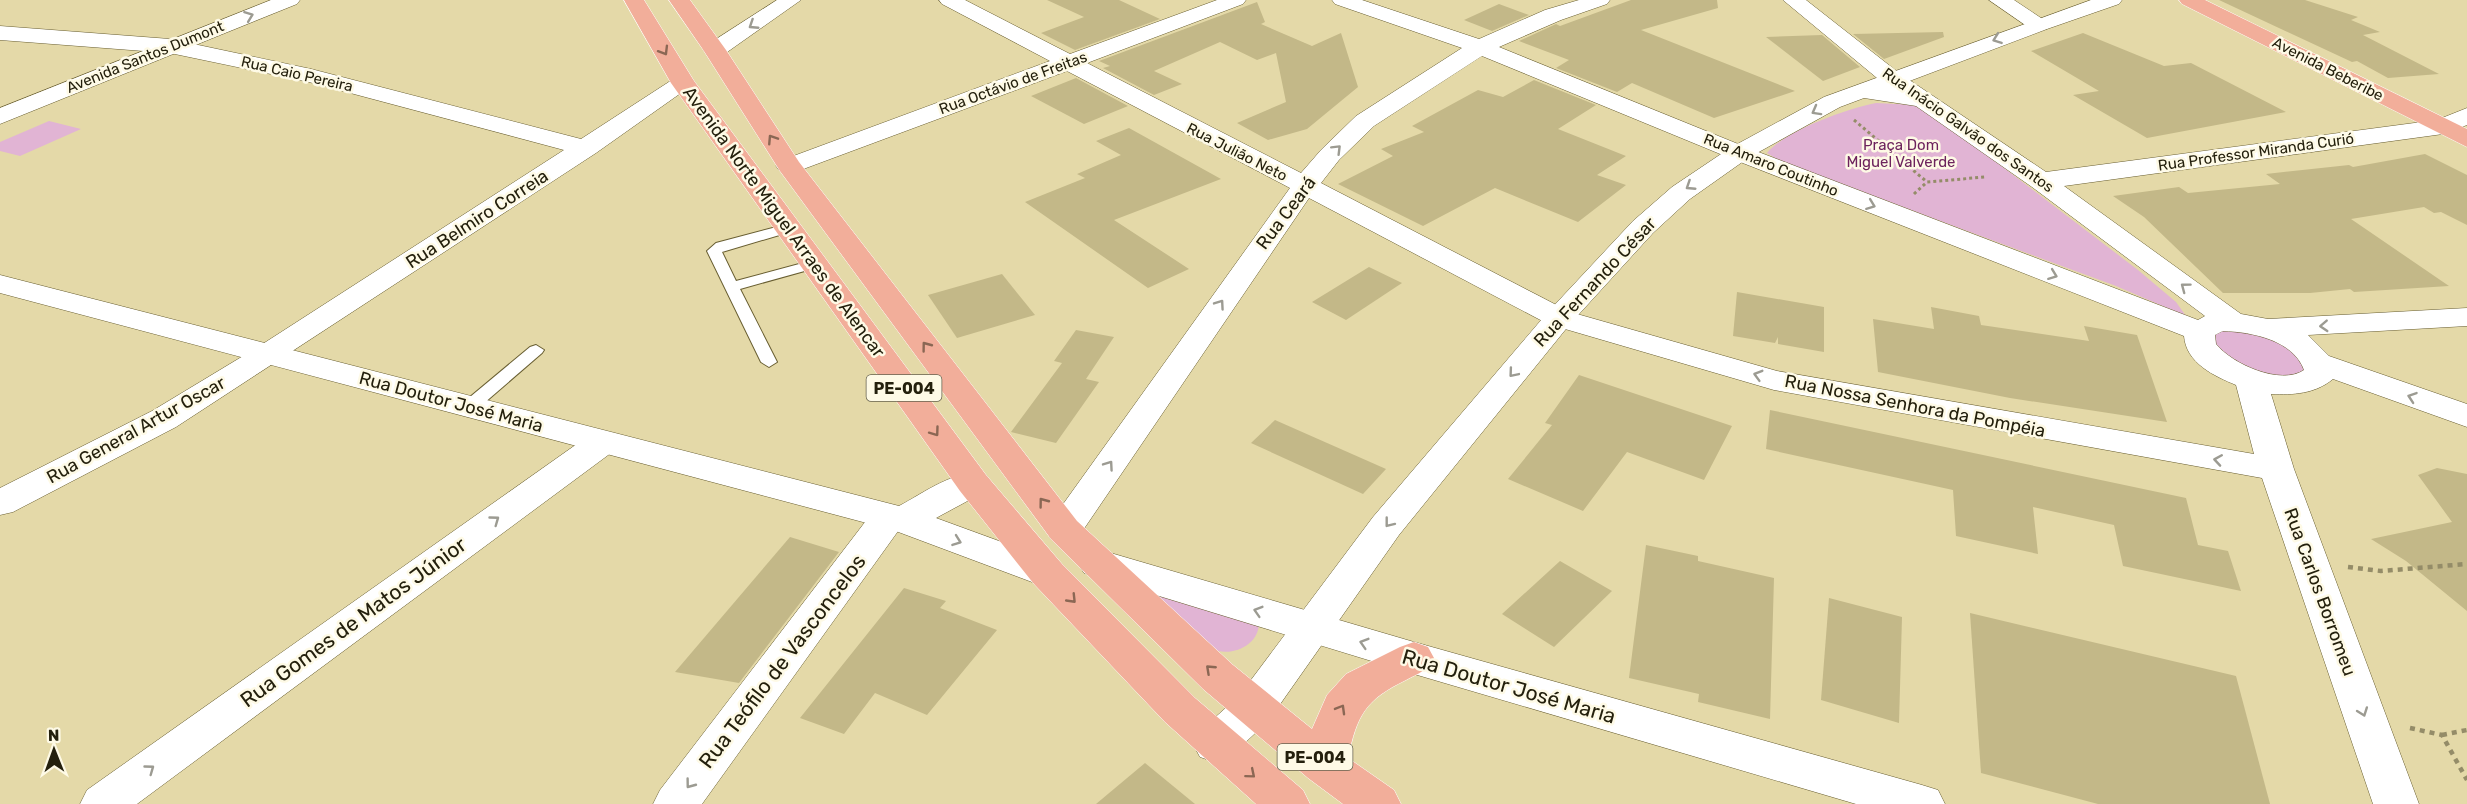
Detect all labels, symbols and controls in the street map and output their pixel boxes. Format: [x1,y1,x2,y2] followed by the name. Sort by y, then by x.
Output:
[243,11,254,23] one-way arrow
[64,17,226,97] street label: Avenida Santos Dumont
[748,18,759,29] one-way arrow
[1992,32,2003,44] one-way arrow
[2270,33,2386,105] street label: Avenida Beberibe
[656,45,668,55] one-way arrow
[936,48,1090,118] street label: Rua Octávio de Freitas
[239,52,355,96] street label: Rua Caio Pereira
[1879,64,2057,196] street label: Rua Inácio Galvão dos Santos
[678,82,890,362] street label: Avenida Norte Miguel Arraes de Alencar
[1811,104,1822,115] one-way arrow
[1184,119,1290,185] street label: Rua Julião Neto
[2157,129,2355,175] street label: Rua Professor Miranda Curió
[1701,130,1841,200] street label: Rua Amaro Coutinho
[768,135,779,146] one-way arrow
[1846,136,1956,171] park label: Praça Dom Miguel Valverde
[1330,145,1341,156] one-way arrow
[402,165,552,273] street label: Rua Belmiro Correia
[1251,172,1321,254] street label: Rua Ceará
[1686,179,1697,190] one-way arrow
[1866,197,1876,210] one-way arrow
[1529,212,1661,351] street label: Rua Fernando César
[2048,267,2058,280] one-way arrow
[2181,283,2192,294] one-way arrow
[1213,300,1224,311] one-way arrow
[2320,319,2329,332] one-way arrow
[922,342,933,353] one-way arrow
[1510,366,1521,377] one-way arrow
[357,367,545,437] street label: Rua Doutor José Maria
[1753,370,1764,382] one-way arrow
[1783,370,2047,442] street label: Rua Nossa Senhora da Pompéia
[43,372,229,488] street label: Rua General Artur Oscar
[866,375,942,401] road number: PE-004
[2407,391,2418,404] one-way arrow
[928,425,939,436] one-way arrow
[2213,454,2222,466] one-way arrow
[1102,460,1113,471] one-way arrow
[1039,497,1050,508] one-way arrow
[2279,505,2361,679] street label: Rua Carlos Borromeu
[489,516,500,527] one-way arrow
[1385,516,1396,527] one-way arrow
[235,532,471,712] street label: Rua Gomes de Matos Júnior
[952,533,962,546] one-way arrow
[693,549,871,773] street label: Rua Teófilo de Vasconcelos
[1065,592,1076,602] one-way arrow
[1253,606,1263,618] one-way arrow
[1359,638,1370,650] one-way arrow
[1399,644,1619,728] street label: Rua Doutor José Maria
[1206,665,1217,676] one-way arrow
[1333,705,1345,715] one-way arrow
[2356,706,2369,717] one-way arrow
[24,720,84,780] north arrow
[48,726,60,745] text: N
[1278,744,1352,770] road number: PE-004
[143,765,154,776] one-way arrow
[1244,767,1255,778] one-way arrow
[687,777,698,788] one-way arrow

